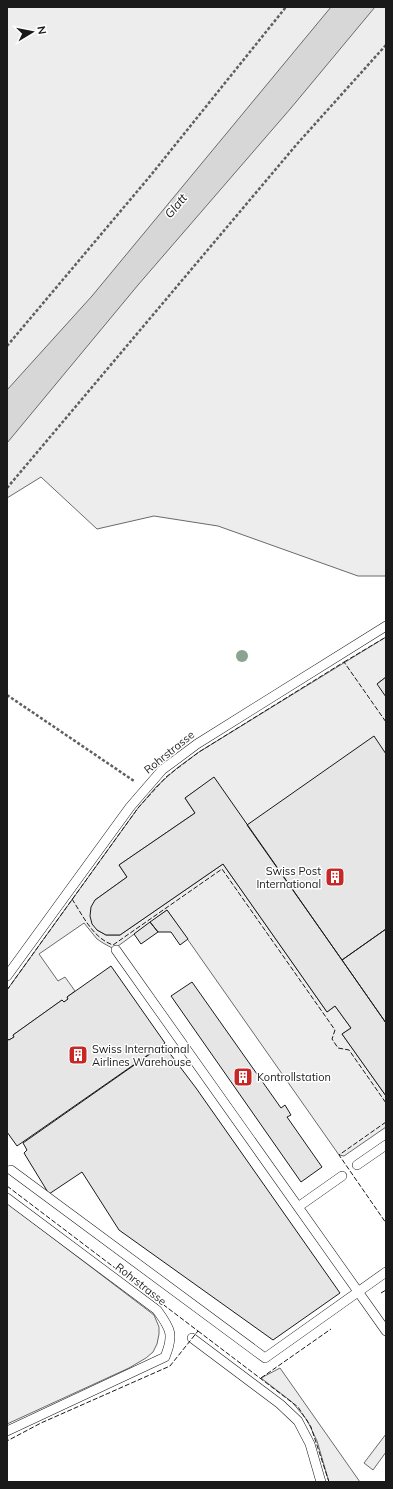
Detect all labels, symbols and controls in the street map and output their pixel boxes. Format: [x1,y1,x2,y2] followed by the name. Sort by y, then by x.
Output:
[12,12,52,52] north arrow
[34,25,49,36] text: N
[161,190,191,221] water label: Glatt
[141,727,197,777] street label: Rohrstrasse
[256,864,321,891] place label: Swiss Post International
[324,866,346,888] building icon: Swiss Post International
[92,1042,191,1069] place label: Swiss International Airlines Warehouse
[67,1044,89,1066] building icon: Swiss International Airlines Warehouse
[232,1066,254,1088] building icon: Kontrollstation
[257,1070,331,1084] place label: Kontrollstation
[113,1260,169,1308] street label: Rohrstrasse

